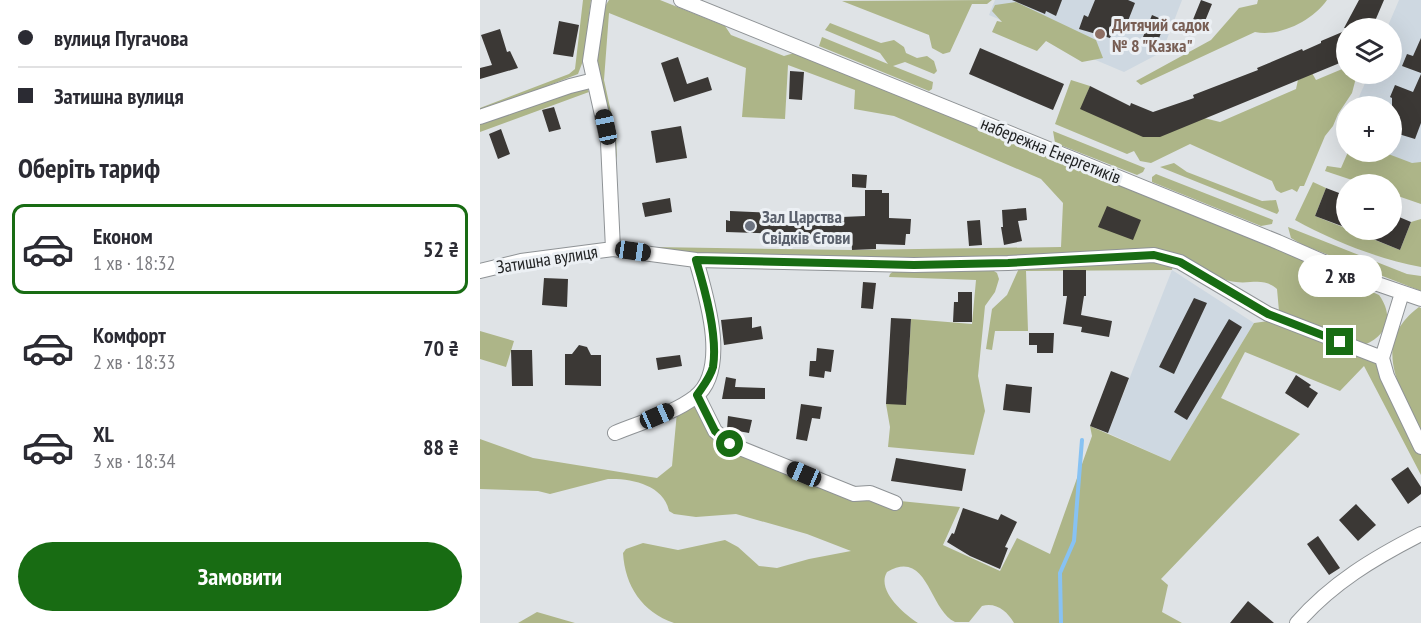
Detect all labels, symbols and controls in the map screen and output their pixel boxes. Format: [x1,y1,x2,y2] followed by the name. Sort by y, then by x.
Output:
[1112,13,1210,57] place label: Дитячий садок № 8 "Казка"
[1336,18,1402,240] map controls
[1336,18,1402,84] button: layers
[54,24,188,52] text: вулиця Пугачова
[1093,27,1107,41] marker: Дитячий садок № 8 "Казка"
[54,82,184,110] text: Затишна вулиця
[1336,96,1402,162] button: +
[593,108,619,146] car
[978,111,1124,189] street label: набережна Енергетиків
[18,151,160,185] text: Оберіть тариф
[1336,174,1402,240] button: −
[762,205,850,249] place label: Зал Царства Свідків Єгови
[743,219,757,233] marker: Зал Царства Свідків Єгови
[21,222,75,276] icon: car
[93,222,153,250] text: Економ
[423,235,459,263] text: 52 ₴
[495,240,599,278] street label: Затишна вулиця
[614,240,652,262] car
[93,250,175,276] text: 1 хв · 18:32
[1298,255,1382,297] callout: 2 хв
[1325,263,1355,289] text: 2 хв
[21,321,75,375] icon: car
[93,321,166,349] text: Комфорт
[1326,328,1353,355] route end
[423,334,459,362] text: 70 ₴
[93,349,175,375] text: 2 хв · 18:33
[637,400,677,432] car
[21,420,75,474] icon: car
[93,420,114,448] text: XL
[716,430,743,457] route start
[423,433,459,461] text: 88 ₴
[93,448,175,474] text: 3 хв · 18:34
[784,459,824,489] car
[18,542,462,611] button: Замовити

